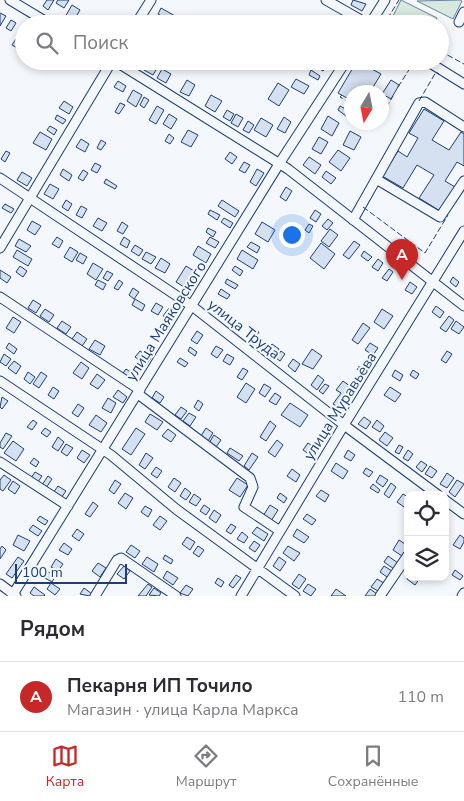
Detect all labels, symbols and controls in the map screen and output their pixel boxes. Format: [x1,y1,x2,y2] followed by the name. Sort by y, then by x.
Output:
[15,15,449,70] search box
[33,29,61,57] icon: search
[73,30,128,56] text: Поиск
[344,85,389,130] north arrow
[279,222,305,248] your location
[386,239,418,280] pin: A
[121,257,211,385] street label: улица Маяковского
[204,294,284,364] street label: улица Труда
[299,348,381,464] street label: улица Муравьёва
[404,491,449,581] map controls
[404,491,449,536] button: locate
[404,536,449,581] button: layers
[15,561,128,584] scale bar
[22,563,63,582] text: 100 m
[20,615,85,643] text: Рядом
[67,673,253,699] text: Пекарня ИП Точило
[30,686,42,708] text: A
[397,686,444,708] text: 110 m
[67,699,299,721] text: Магазин · улица Карла Маркса
[46,742,84,791] tab: Карта
[176,742,236,791] tab: Маршрут
[328,742,418,791] tab: Сохранённые

